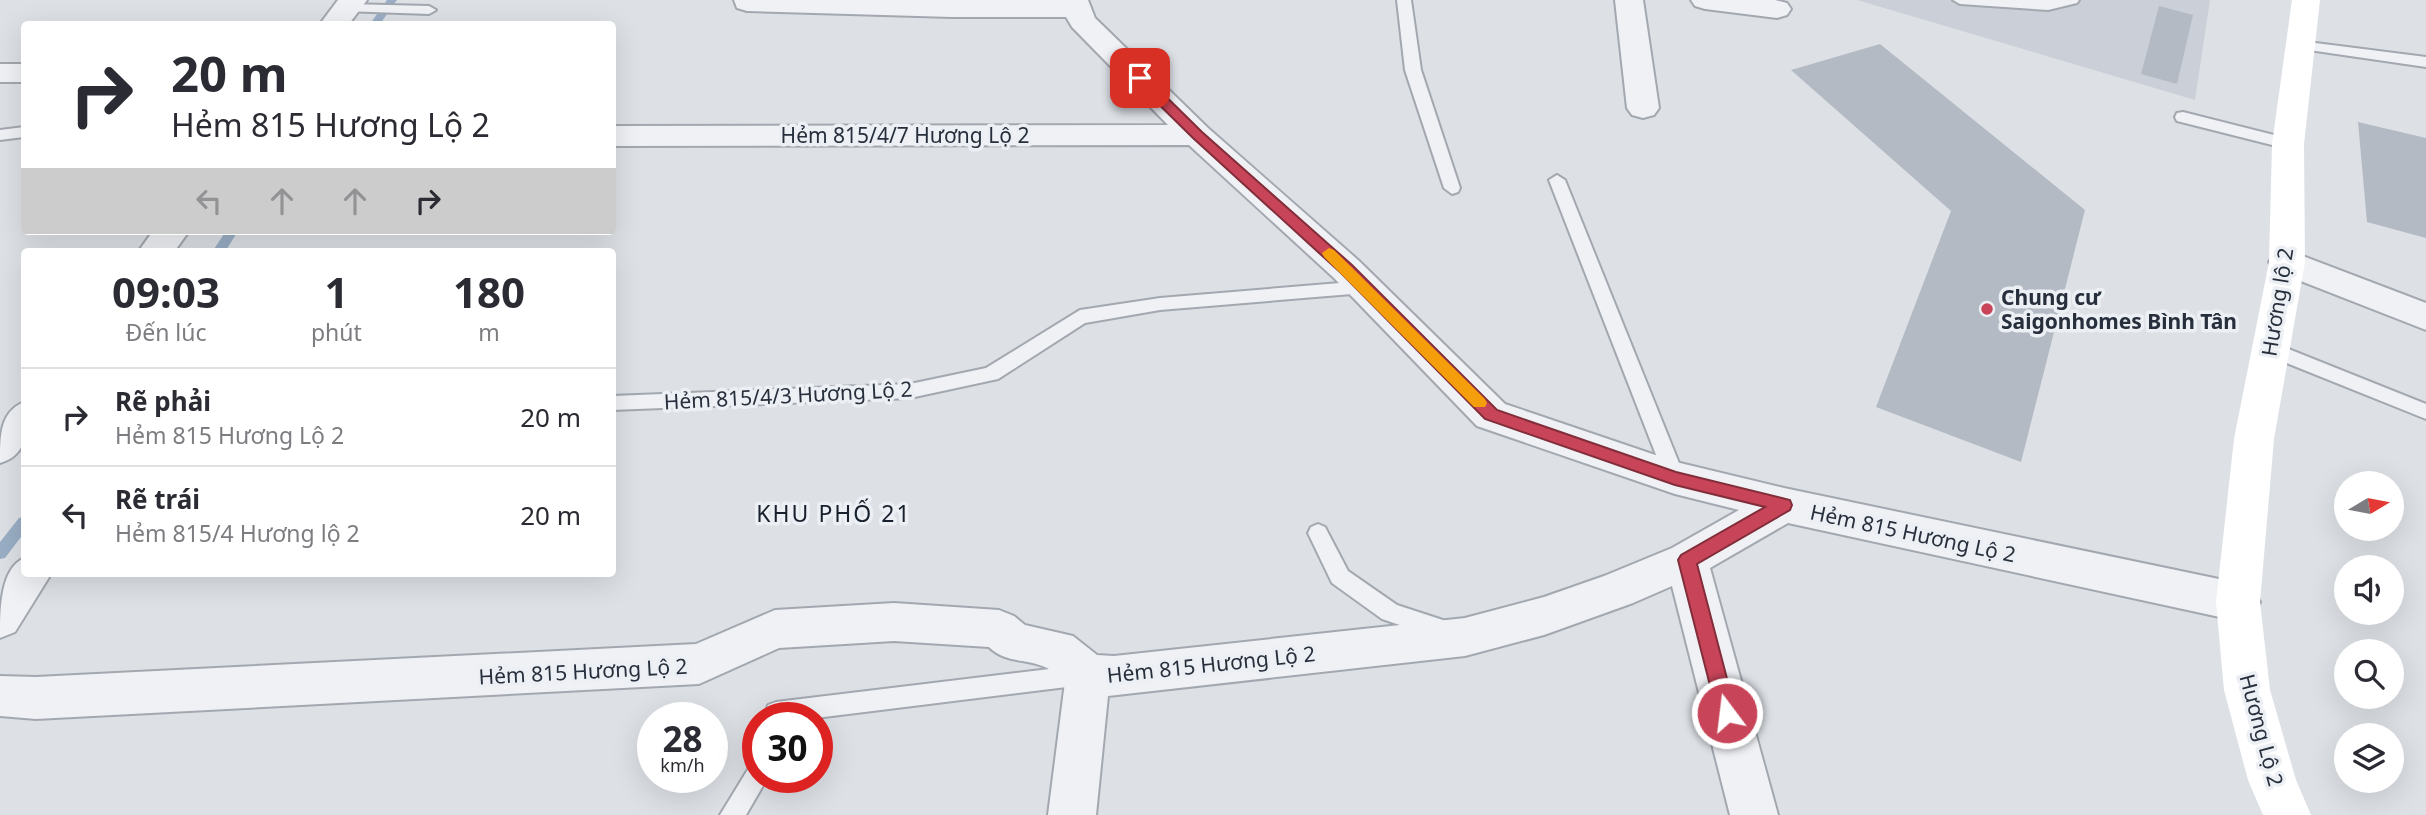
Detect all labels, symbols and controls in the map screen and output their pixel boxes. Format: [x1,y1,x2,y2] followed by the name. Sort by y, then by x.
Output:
[171,40,288,106] text: 20 m
[1110,48,1170,108] pin
[56,49,147,140] icon: right
[1121,59,1159,97] icon: arrive
[171,103,490,146] text: Hẻm 815 Hương Lộ 2
[781,121,1029,149] street label: Hẻm 815/4/7 Hương Lộ 2
[190,182,228,220] icon: left
[263,182,301,220] icon: ahead
[336,182,374,220] icon: ahead
[409,182,447,220] icon: right
[2255,246,2299,358] street label: Hương lộ 2
[112,263,220,320] text: 09:03
[324,263,348,320] text: 1
[453,263,525,320] text: 180
[2001,283,2237,335] place label: Chung cư Saigonhomes Bình Tân
[1979,301,1995,317] marker: Chung cư Saigonhomes Bình Tân
[125,316,207,348] text: Đến lúc
[311,316,362,348] text: phút
[478,316,500,348] text: m
[663,375,913,415] street label: Hẻm 815/4/3 Hương Lộ 2
[115,383,211,419] text: Rẽ phải
[56,398,94,436] icon: right
[520,399,581,435] text: 20 m
[115,419,344,451] text: Hẻm 815 Hương Lộ 2
[2334,471,2404,541] north arrow
[2334,471,2404,793] map controls
[115,481,200,517] text: Rẽ trái
[56,496,94,534] icon: left
[520,497,581,533] text: 20 m
[756,497,912,529] district label: KHU PHỐ 21
[1808,498,2018,568] street label: Hẻm 815 Hương Lộ 2
[115,517,360,549] text: Hẻm 815/4 Hương lộ 2
[2334,555,2404,625] button: sound
[1106,639,1316,689] street label: Hẻm 815 Hương Lộ 2
[2334,639,2404,709] button: search
[478,652,688,690] street label: Hẻm 815 Hương Lộ 2
[2234,671,2290,789] street label: Hương Lộ 2
[1690,676,1764,750] position arrow
[742,702,833,793] speed limit sign: 30
[662,715,703,762] text: 28
[2334,723,2404,793] button: layers
[660,753,705,777] text: km/h

